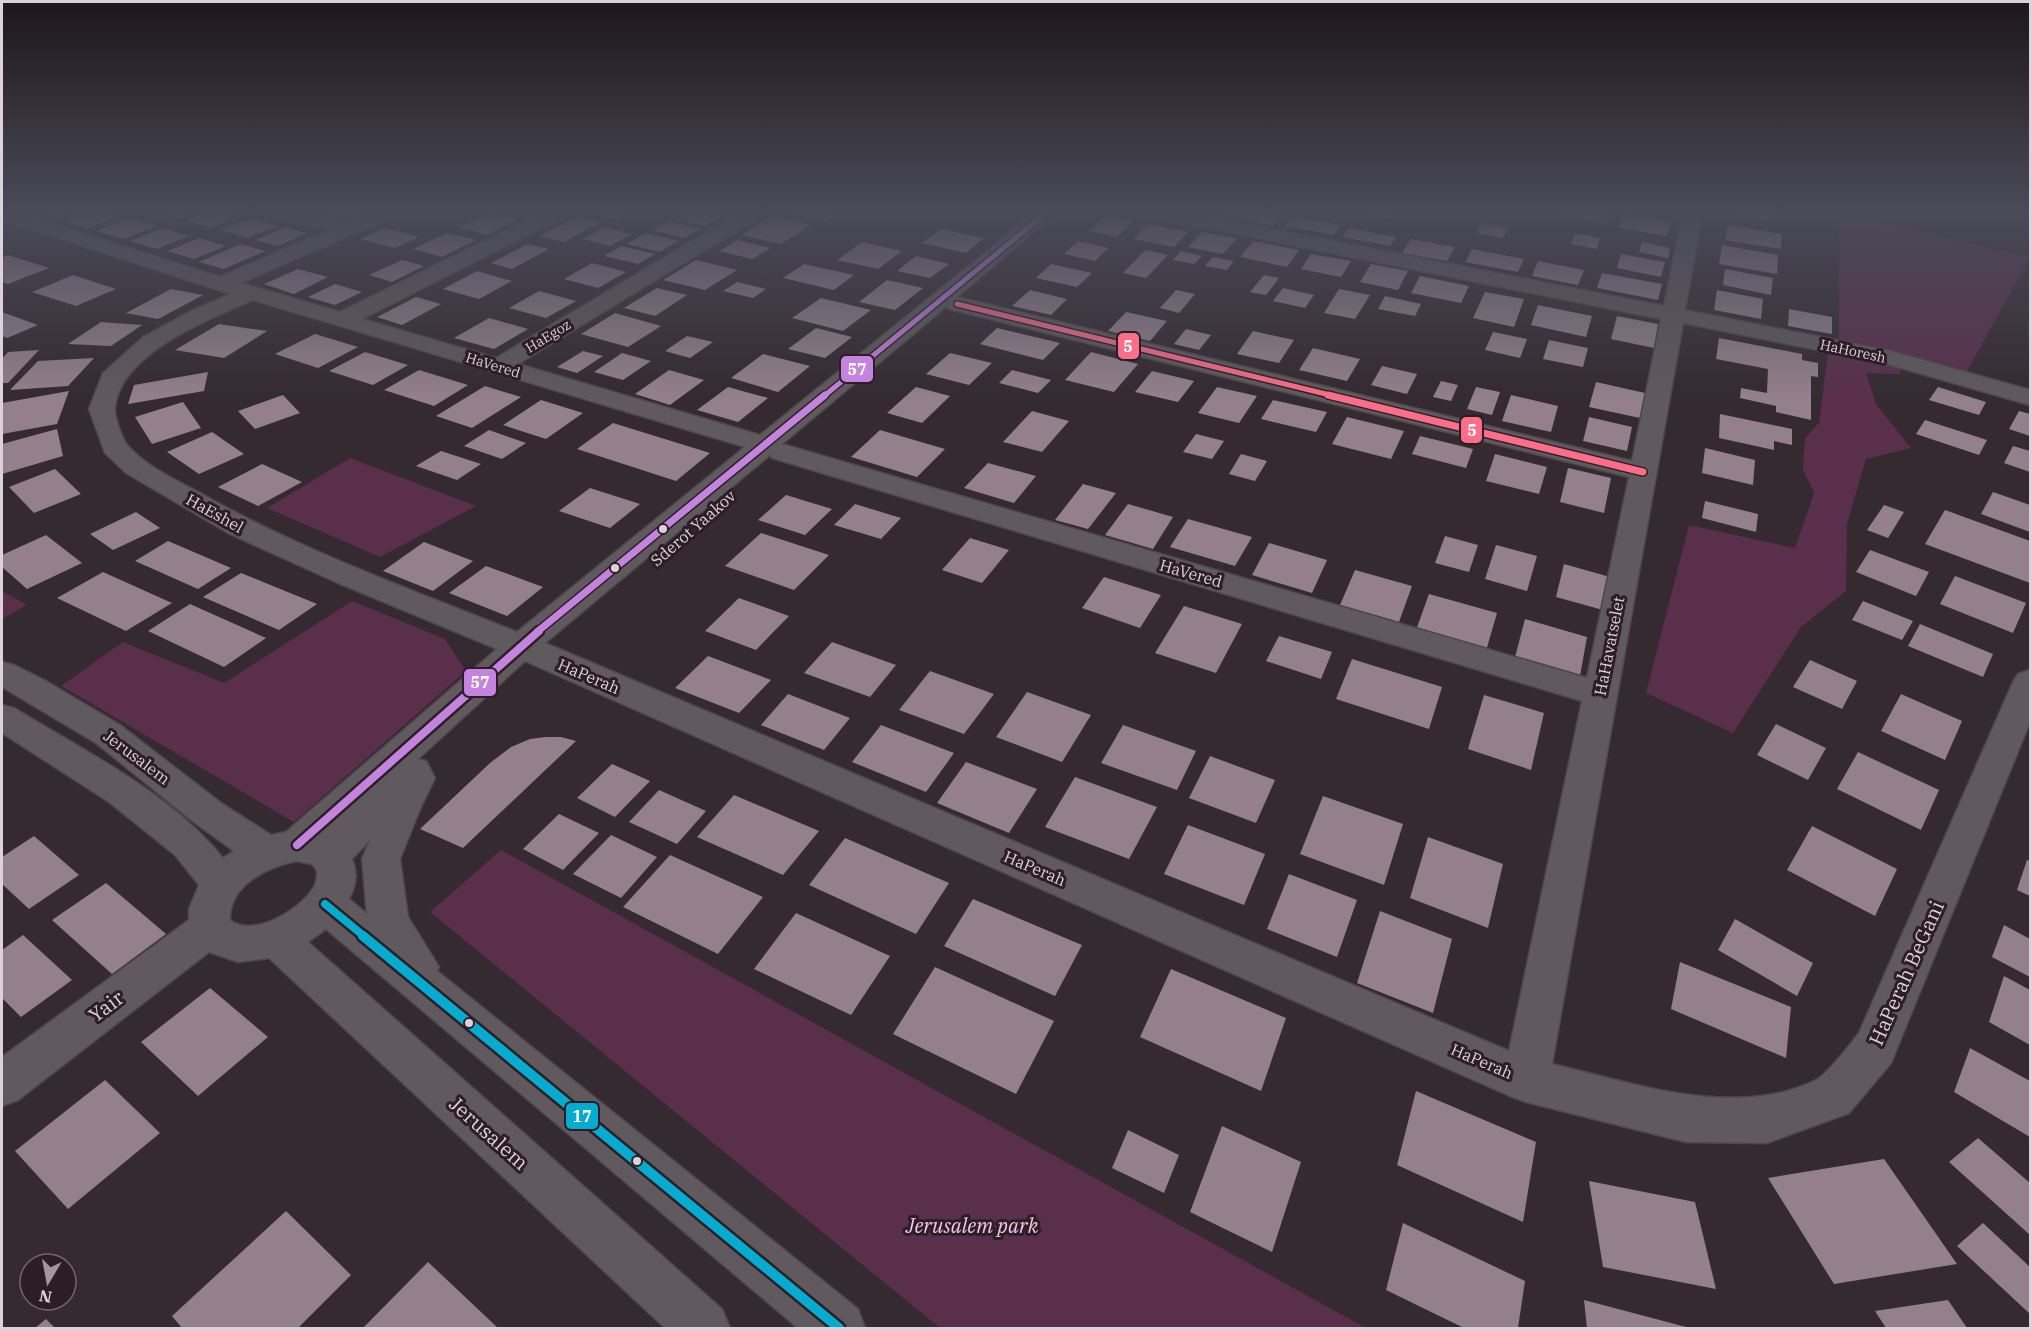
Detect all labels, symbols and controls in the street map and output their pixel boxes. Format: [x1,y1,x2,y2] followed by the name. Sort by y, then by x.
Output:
[522,315,574,357] street label: HaEgoz
[1117,332,1140,360] line badge: 5
[1818,335,1888,367] street label: HaHoresh
[1123,336,1133,356] text: 5
[463,348,523,382] street label: HaVered
[840,355,874,383] line badge: 57
[847,359,867,379] text: 57
[1460,416,1483,444] line badge: 5
[1467,420,1477,440] text: 5
[646,485,740,570] street label: Sderot Yaakov
[183,489,247,537] street label: HaEshel
[657,523,669,535] unlabelled marker
[1157,555,1225,592] street label: HaVered
[609,562,621,574] unlabelled marker
[1590,594,1628,697] street label: HaHavatselet
[555,654,623,698] street label: HaPerah
[463,668,497,697] line badge: 57
[470,672,490,692] text: 57
[100,725,174,789] street label: Jerusalem
[1001,846,1069,890] street label: HaPerah
[1862,897,1950,1049] street label: HaPerah BeGani
[83,984,129,1028] street label: Yair
[463,1017,475,1029] unlabelled marker
[1448,1039,1516,1083] street label: HaPerah
[444,1090,534,1176] street label: Jerusalem
[565,1102,599,1130] line badge: 17
[572,1106,592,1126] text: 17
[631,1155,643,1167] unlabelled marker
[905,1212,1039,1239] park label: Jerusalem park
[18,1252,78,1312] north arrow
[37,1286,53,1308] text: N

